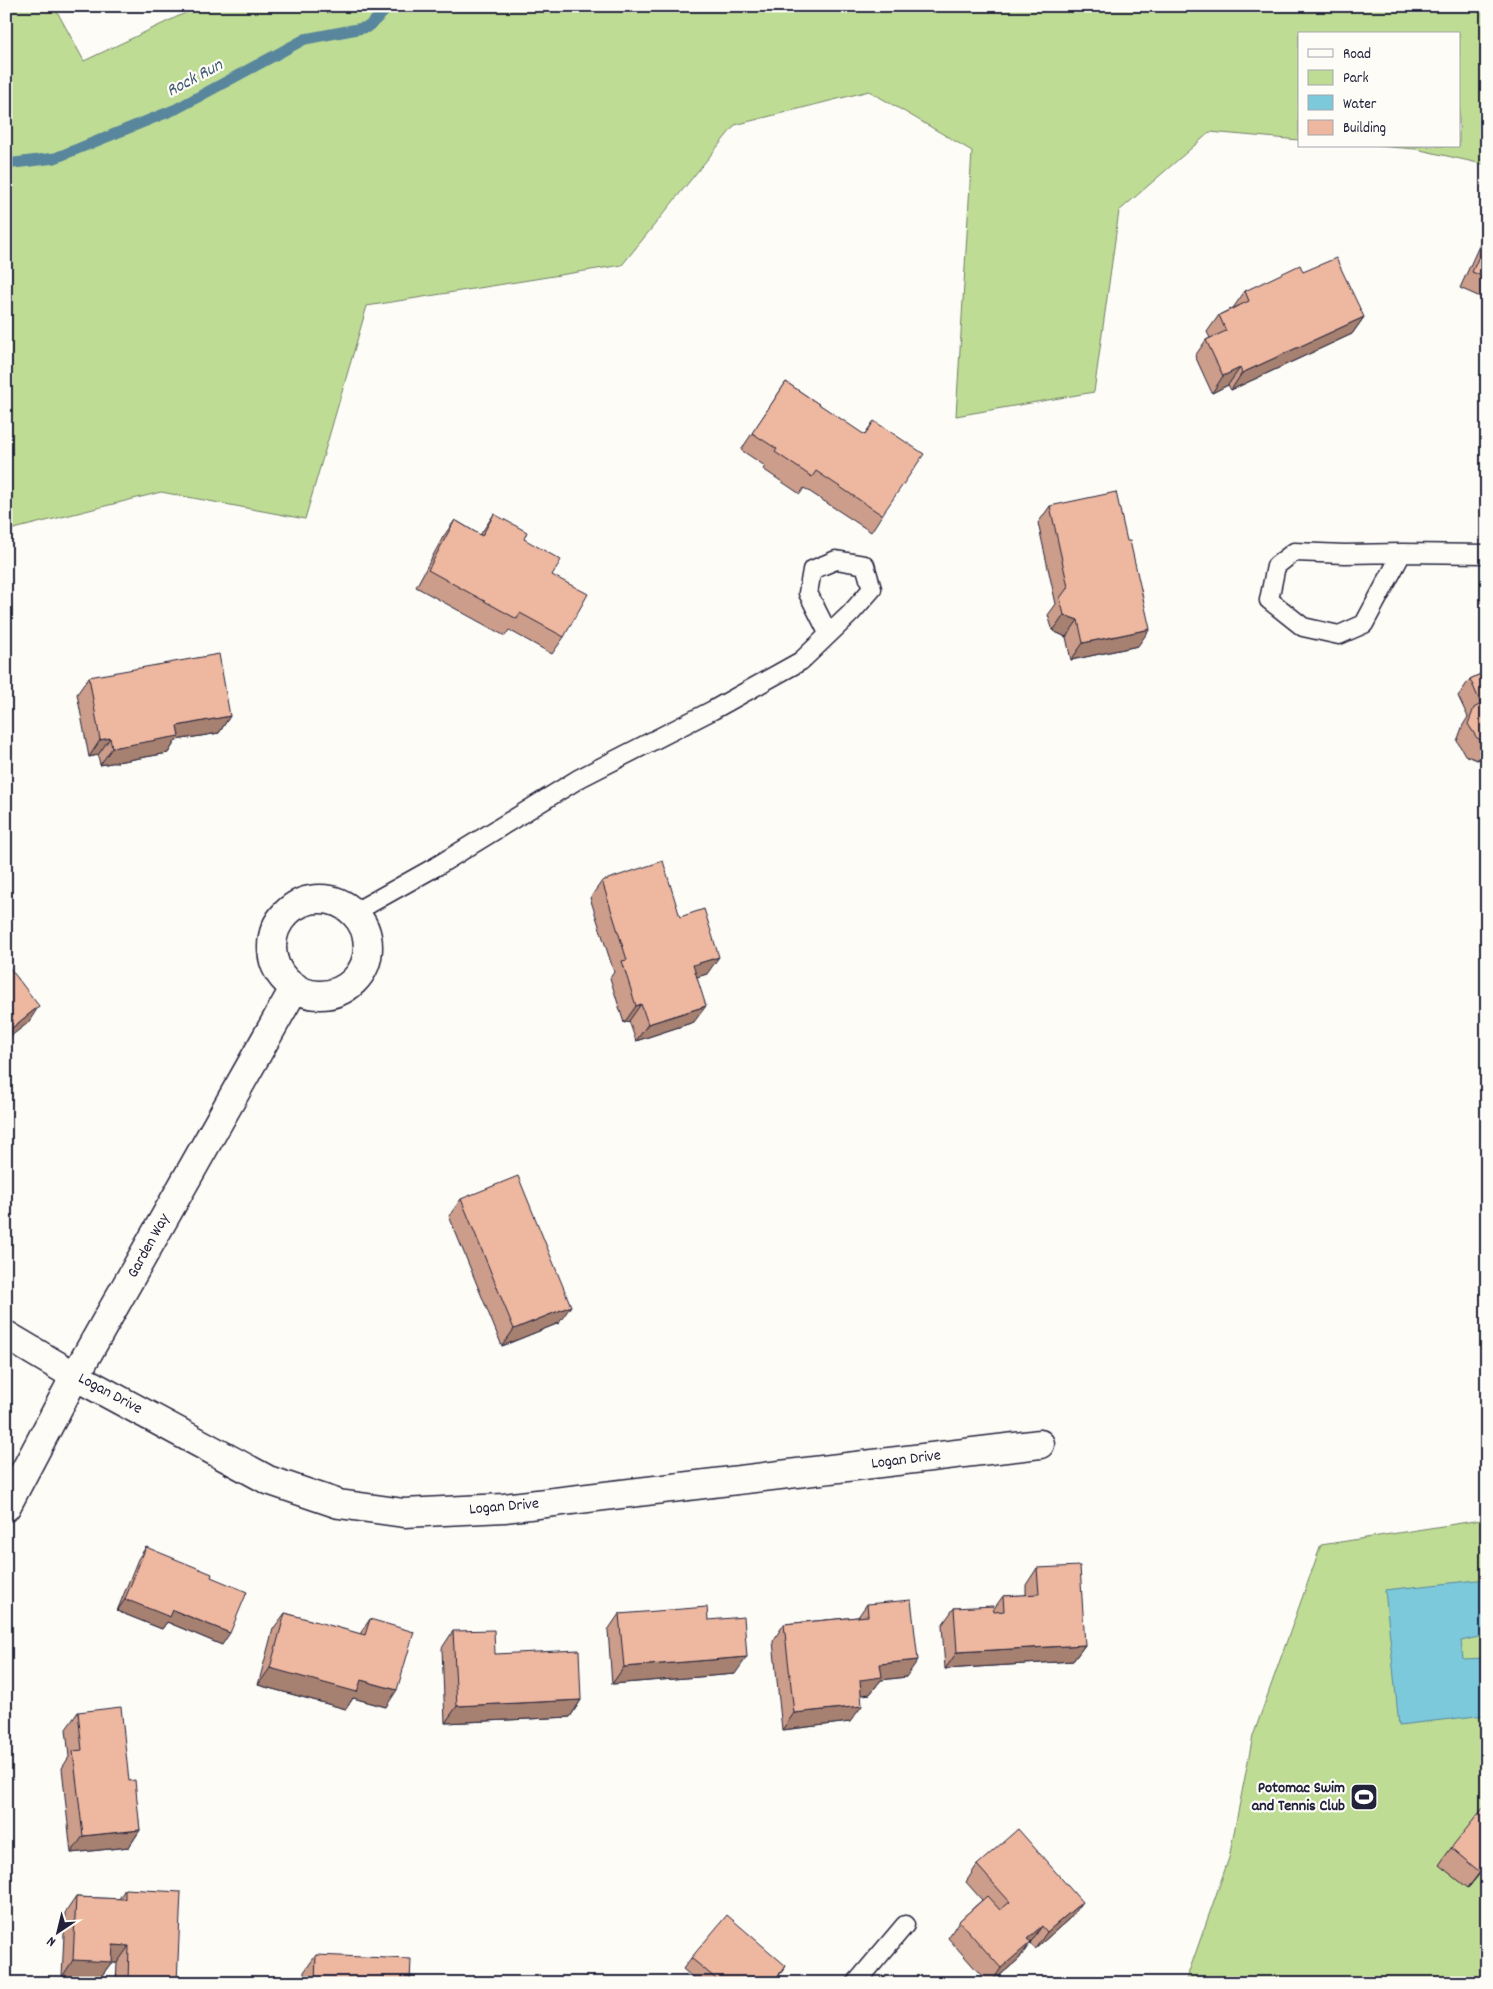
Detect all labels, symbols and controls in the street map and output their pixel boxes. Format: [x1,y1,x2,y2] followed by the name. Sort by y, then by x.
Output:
[1298,32,1460,148] legend
[1343,44,1371,66] text: Road
[162,53,228,104] water label: Rock Run
[1343,68,1369,90] text: Park
[1343,94,1377,116] text: Water
[1343,118,1386,140] text: Building
[122,1209,176,1282] street label: Garden Way
[74,1367,146,1421] street label: Logan Drive
[870,1444,942,1476] street label: Logan Drive
[468,1492,540,1522] street label: Logan Drive
[1252,1777,1345,1818] place label: Potomac Swim and Tennis Club
[1349,1782,1379,1812] sports icon: Potomac Swim and Tennis Club
[32,1906,82,1956] north arrow
[43,1931,60,1951] text: N

